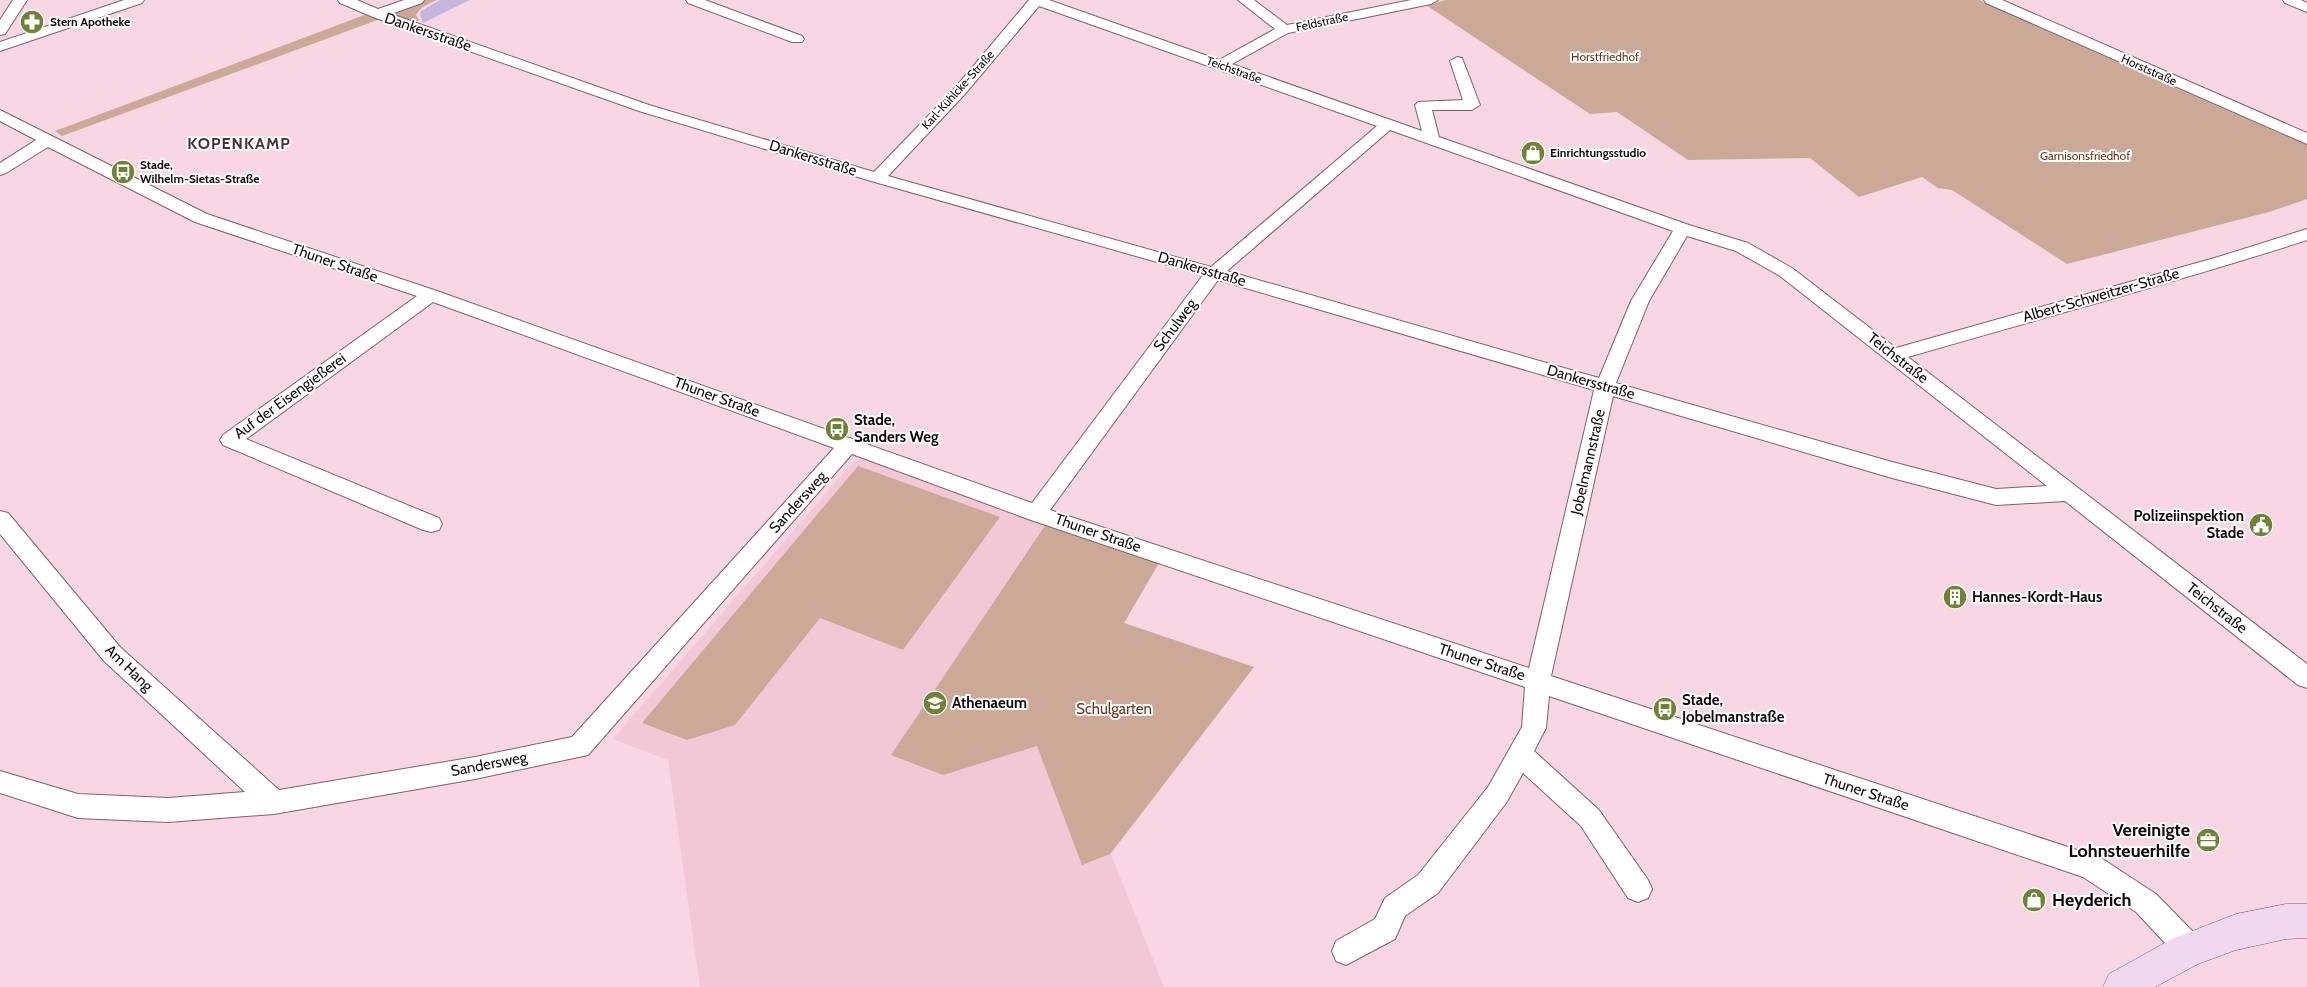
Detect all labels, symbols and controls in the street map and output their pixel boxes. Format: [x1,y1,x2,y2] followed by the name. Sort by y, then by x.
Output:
[19,9,45,35] pharmacy icon: Stern Apotheke
[382,9,474,55] street label: Dankersstraße
[1295,9,1349,34] street label: Feldstraße
[50,14,130,29] place label: Stern Apotheke
[918,47,997,132] street label: Karl-Kühlcke-Straße
[1571,49,1639,64] park label: Horstfriedhof
[2119,51,2179,88] street label: Horststraße
[1205,53,1264,86] street label: Teichstraße
[187,134,291,153] district label: KOPENKAMP
[767,136,859,180] street label: Dankersstraße
[1520,140,1546,166] shop icon: Einrichtungsstudio
[1550,145,1646,160] place label: Einrichtungsstudio
[2040,148,2130,163] park label: Garnisonsfriedhof
[140,157,260,186] place label: Stade, Wilhelm-Sietas-Straße
[110,159,136,185] bus stop icon: Stade, Wilhelm-Sietas-Straße
[290,240,381,286] street label: Thuner Straße
[1156,248,1248,290] street label: Dankersstraße
[2021,264,2182,326] street label: Albert-Schweitzer-Straße
[1149,295,1201,355] street label: Schulweg
[1864,329,1932,387] street label: Teichstraße
[231,349,349,443] street label: Auf der Eisengießerei
[1545,361,1637,403] street label: Dankersstraße
[672,373,763,421] street label: Thuner Straße
[1567,407,1609,518] street label: Jobelmannstraße
[854,411,939,446] place label: Stade, Sanders Weg
[824,416,850,442] bus stop icon: Stade, Sanders Weg
[765,467,831,537] street label: Sandersweg
[2133,507,2244,542] place label: Polizeiinspektion Stade
[1053,510,1144,556] street label: Thuner Straße
[2248,512,2274,538] public building icon: Polizeiinspektion Stade
[2183,579,2251,637] street label: Teichstraße
[1942,584,1968,610] building icon: Hannes-Kordt-Haus
[1972,588,2102,606] place label: Hannes-Kordt-Haus
[1437,640,1528,685] street label: Thuner Straße
[101,641,157,695] street label: Am Hang
[922,690,948,716] school or university icon: Athenaeum
[1681,691,1785,726] place label: Stade, Jobelmanstraße
[952,694,1027,712] place label: Athenaeum
[1652,696,1678,722] bus stop icon: Stade, Jobelmanstraße
[1076,700,1152,718] park label: Schulgarten
[449,748,529,780] street label: Sandersweg
[1821,770,1912,815] street label: Thuner Straße
[2069,819,2190,862] place label: Vereinigte Lohnsteuerhilfe
[2195,827,2221,853] office icon: Vereinigte Lohnsteuerhilfe
[2021,887,2047,913] shop icon: Heyderich
[2052,889,2131,911] place label: Heyderich

